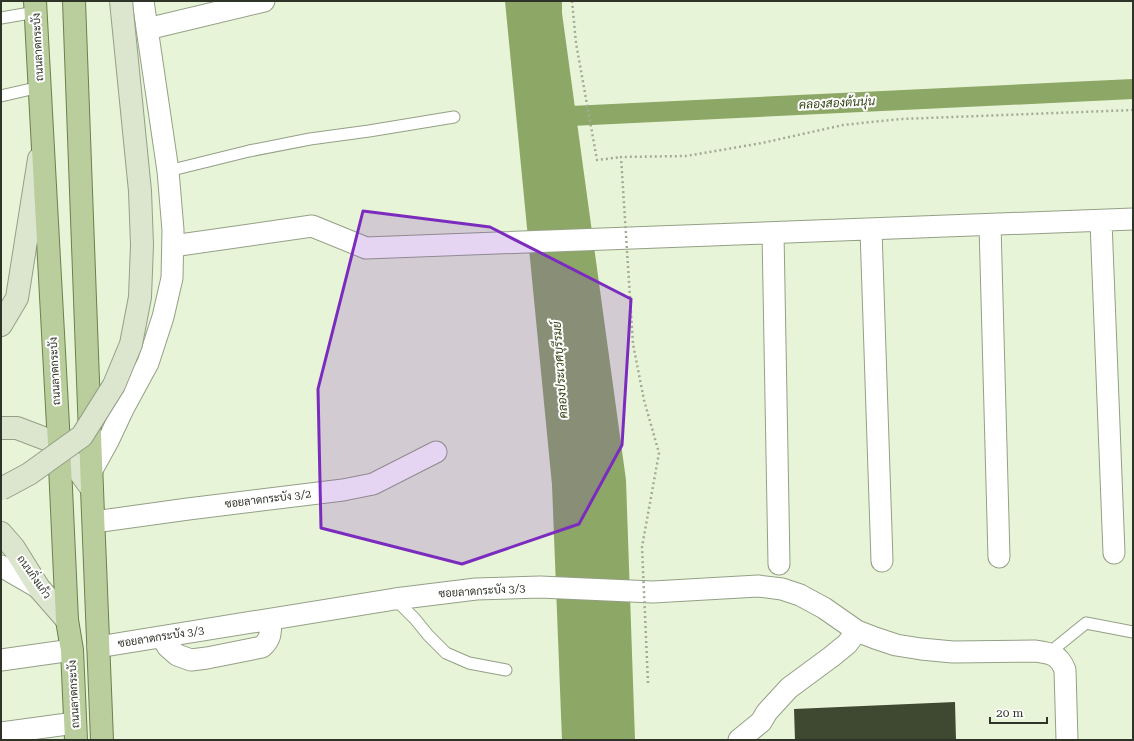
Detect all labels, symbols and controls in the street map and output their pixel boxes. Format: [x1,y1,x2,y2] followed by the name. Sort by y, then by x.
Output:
[29,13,46,81] street label: ถนนลาดกระบัง
[799,94,876,114] water label: คลองสองต้นนุ่น
[548,319,572,419] water label: คลองประเวศบุรีรมย์
[46,337,63,405] street label: ถนนลาดกระบัง
[224,486,312,511] street label: ซอยลาดกระบัง 3/2
[14,550,57,601] street label: ถนนกิ่งแก้ว
[438,580,526,601] street label: ซอยลาดกระบัง 3/3
[117,623,205,650] street label: ซอยลาดกระบัง 3/3
[65,660,82,728] street label: ถนนลาดกระบัง
[990,699,1047,725] scale bar
[996,706,1023,720] text: 20 m

